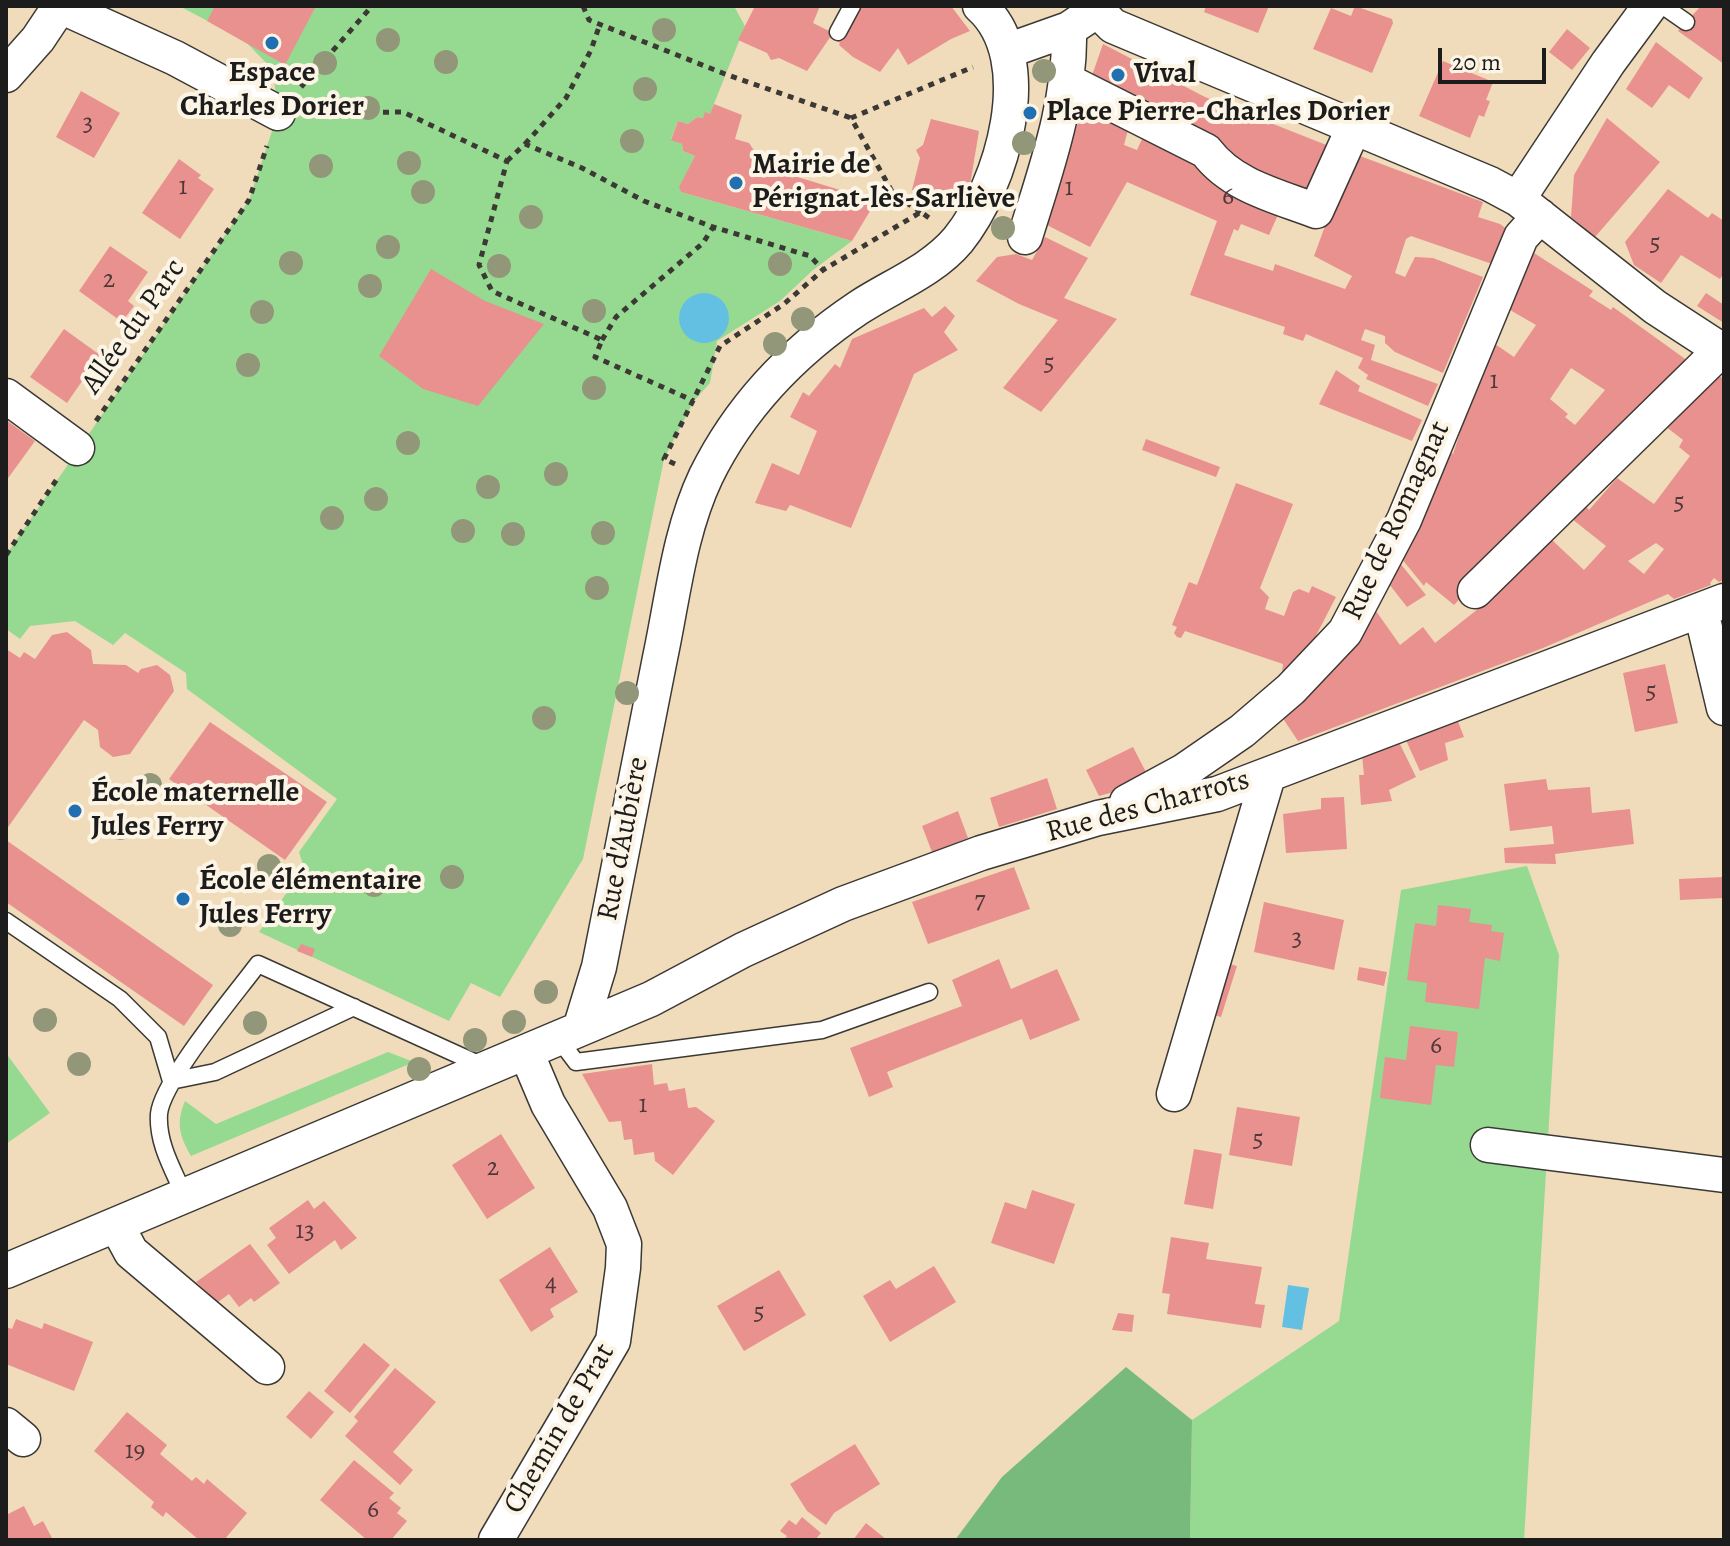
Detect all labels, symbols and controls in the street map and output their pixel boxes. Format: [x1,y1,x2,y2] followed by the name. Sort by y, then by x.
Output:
[1442,32,1550,82] scale bar
[263,34,281,52] marker: Espace Charles Dorier
[1452,46,1501,78] text: 20 m
[180,56,364,126] place label: Espace Charles Dorier
[1134,57,1196,93] place label: Vival
[1109,66,1127,84] marker: Vival
[1046,95,1390,131] place label: Place Pierre-Charles Dorier
[1021,104,1039,122] marker: Place Pierre-Charles Dorier
[83,108,93,140] house number: 3
[752,148,1015,218] place label: Mairie de Pérignat-lès-Sarliève
[179,172,187,204] house number: 1
[1065,173,1073,205] house number: 1
[727,174,745,192] marker: Mairie de Pérignat-lès-Sarliève
[1222,182,1234,214] house number: 6
[1649,228,1661,260] house number: 5
[74,253,194,401] street label: Allée du Parc
[103,265,115,297] house number: 2
[1043,348,1055,380] house number: 5
[1490,366,1498,398] house number: 1
[1335,416,1459,626] street label: Rue de Romagnat
[1673,487,1685,519] house number: 5
[1645,676,1657,708] house number: 5
[590,754,658,924] street label: Rue d'Aubière
[1042,763,1254,851] street label: Rue des Charrots
[91,776,299,846] place label: École maternelle Jules Ferry
[66,802,84,820] marker: École maternelle Jules Ferry
[199,864,422,934] place label: École élémentaire Jules Ferry
[975,886,985,918] house number: 7
[174,890,192,908] marker: École élémentaire Jules Ferry
[1292,923,1302,955] house number: 3
[1430,1031,1442,1063] house number: 6
[639,1090,647,1122] house number: 1
[1252,1124,1264,1156] house number: 5
[487,1153,499,1185] house number: 2
[295,1216,315,1248] house number: 13
[545,1269,557,1301] house number: 4
[753,1297,765,1329] house number: 5
[497,1337,623,1521] street label: Chemin de Prat
[125,1436,145,1468] house number: 19
[367,1495,379,1527] house number: 6

